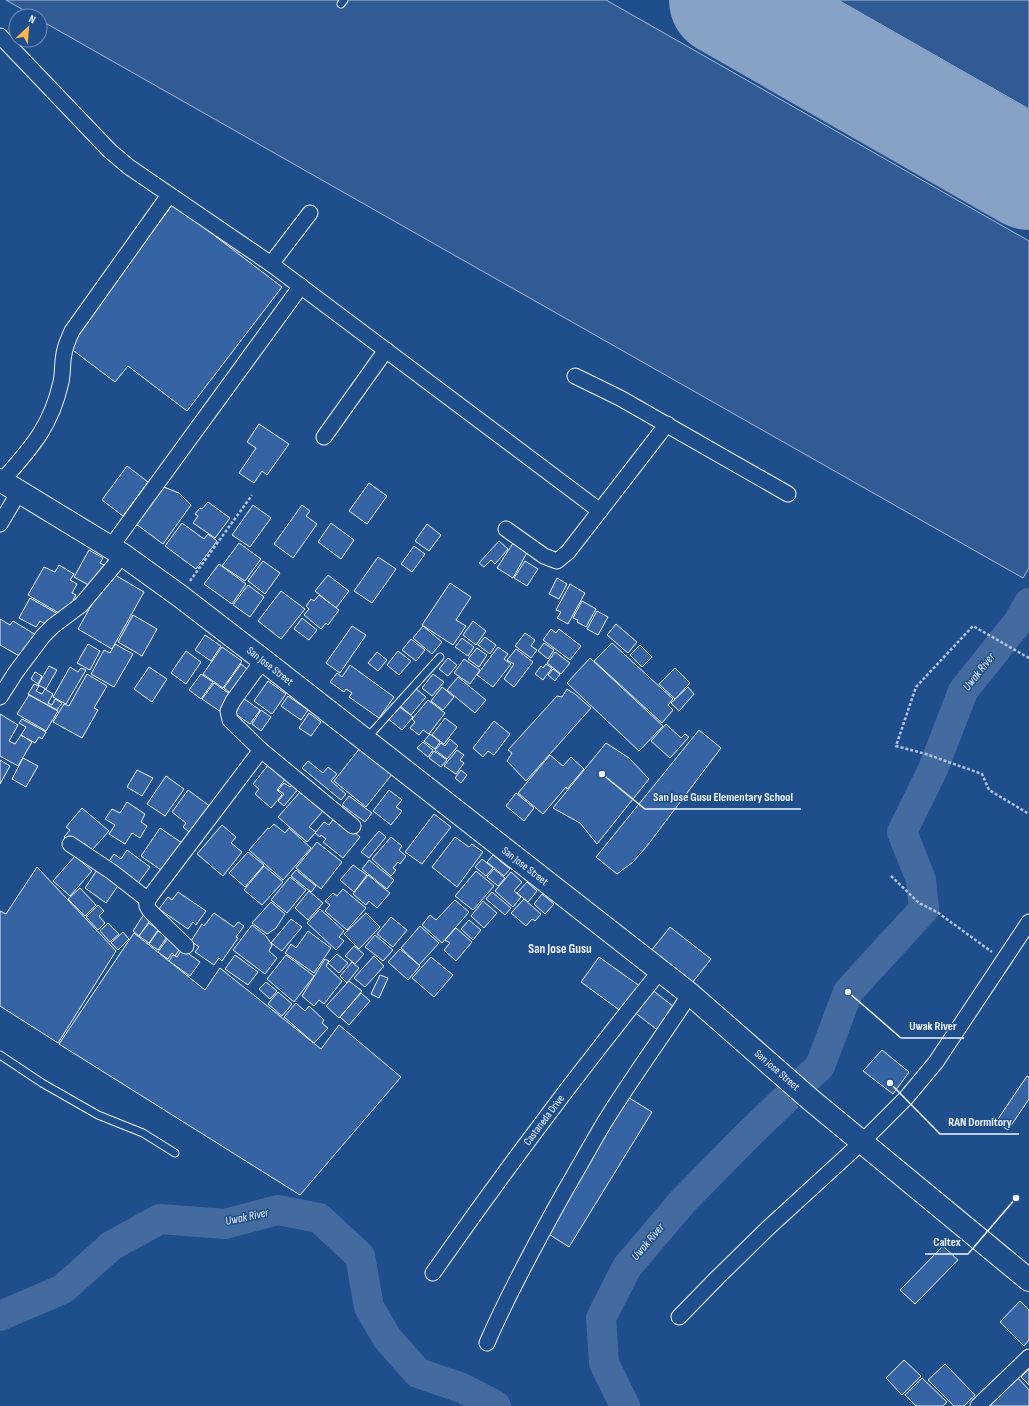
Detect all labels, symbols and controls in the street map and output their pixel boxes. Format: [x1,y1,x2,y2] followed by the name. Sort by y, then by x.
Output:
[8,8,48,48] north arrow
[27,12,38,27] text: N
[244,644,296,689] street label: San Jose Street
[960,650,999,694] water label: Uwak River
[645,785,801,809] callout: San Jose Gusu Elementary School
[653,790,793,805] text: San Jose Gusu Elementary School
[499,844,551,889] street label: San Jose Street
[528,941,592,957] district label: San Jose Gusu
[901,1014,964,1038] callout: Uwak River
[909,1019,957,1034] text: Uwak River
[752,1047,803,1094] street label: San Jose Street
[521,1092,567,1148] street label: Castaneda Drive
[940,1110,1019,1134] callout: RAN Dormitory
[948,1115,1012,1130] text: RAN Dormitory
[224,1205,271,1229] water label: Uwak River
[628,1220,668,1264] water label: Uwak River
[925,1230,968,1254] callout: Caltex
[933,1235,961,1250] text: Caltex

